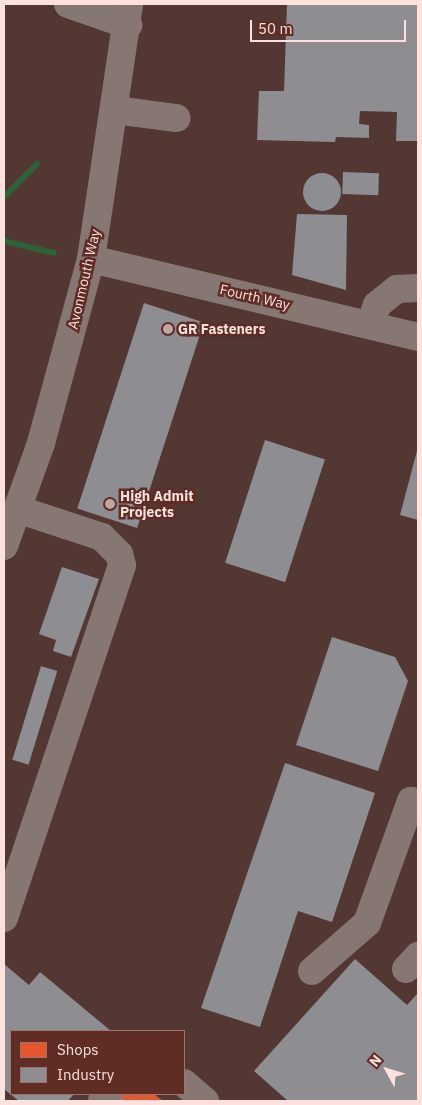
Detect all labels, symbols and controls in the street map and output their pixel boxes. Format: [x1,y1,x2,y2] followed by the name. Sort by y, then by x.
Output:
[252,10,408,42] scale bar
[258,19,293,38] text: 50 m
[64,227,104,331] street label: Avonmouth Way
[218,281,292,313] street label: Fourth Way
[178,321,265,337] place label: GR Fasteners
[162,323,174,335] marker: GR Fasteners
[120,488,193,520] place label: High Admit Projects
[104,498,116,510] marker: High Admit Projects
[10,1030,185,1095] legend
[57,1040,99,1059] text: Shops
[362,1045,412,1095] north arrow
[365,1051,386,1070] text: N
[57,1065,114,1084] text: Industry

